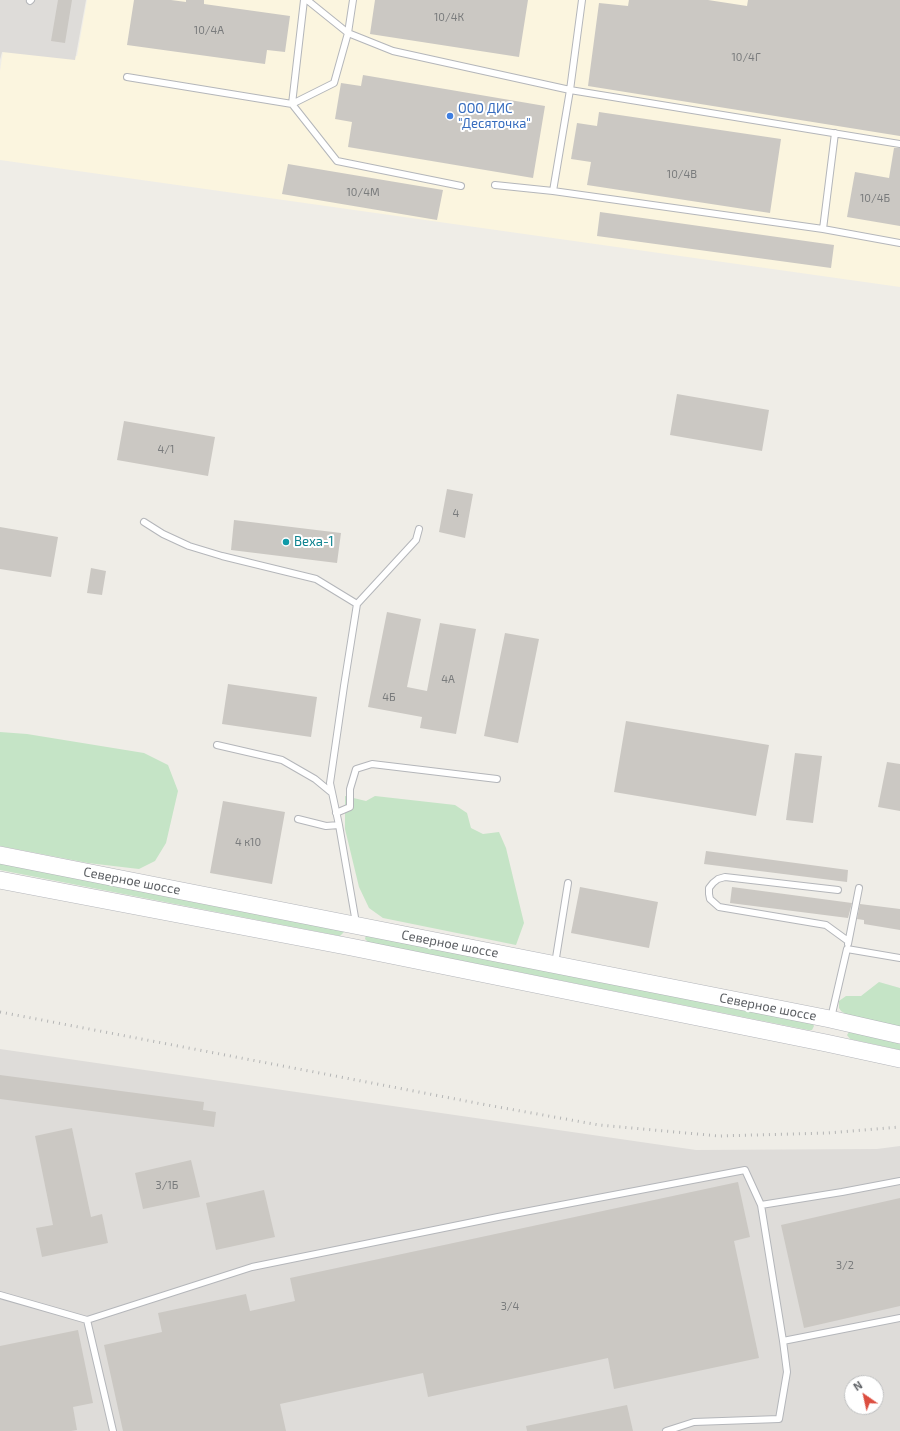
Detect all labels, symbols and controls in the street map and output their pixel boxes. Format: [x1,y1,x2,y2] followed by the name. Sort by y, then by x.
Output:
[434,10,464,24] house number: 10/4К
[194,23,224,37] house number: 10/4А
[731,50,761,64] house number: 10/4Г
[458,101,531,132] place label: ООО ДИС "Десяточка"
[445,111,455,121] marker: ООО ДИС "Десяточка"
[667,167,697,181] house number: 10/4В
[346,185,380,199] house number: 10/4М
[860,191,890,205] house number: 10/4Б
[158,442,174,456] house number: 4/1
[453,506,459,520] house number: 4
[294,534,334,550] place label: Веха-1
[281,537,291,547] marker: Веха-1
[441,672,455,686] house number: 4А
[382,690,396,704] house number: 4Б
[235,835,261,849] house number: 4 к10
[82,864,182,898] street label: Северное шоссе
[400,927,500,961] street label: Северное шоссе
[718,990,818,1024] street label: Северное шоссе
[156,1178,178,1192] house number: 3/1Б
[836,1258,854,1272] house number: 3/2
[501,1299,519,1313] house number: 3/4
[844,1375,884,1415] north arrow
[851,1378,864,1393] text: N

